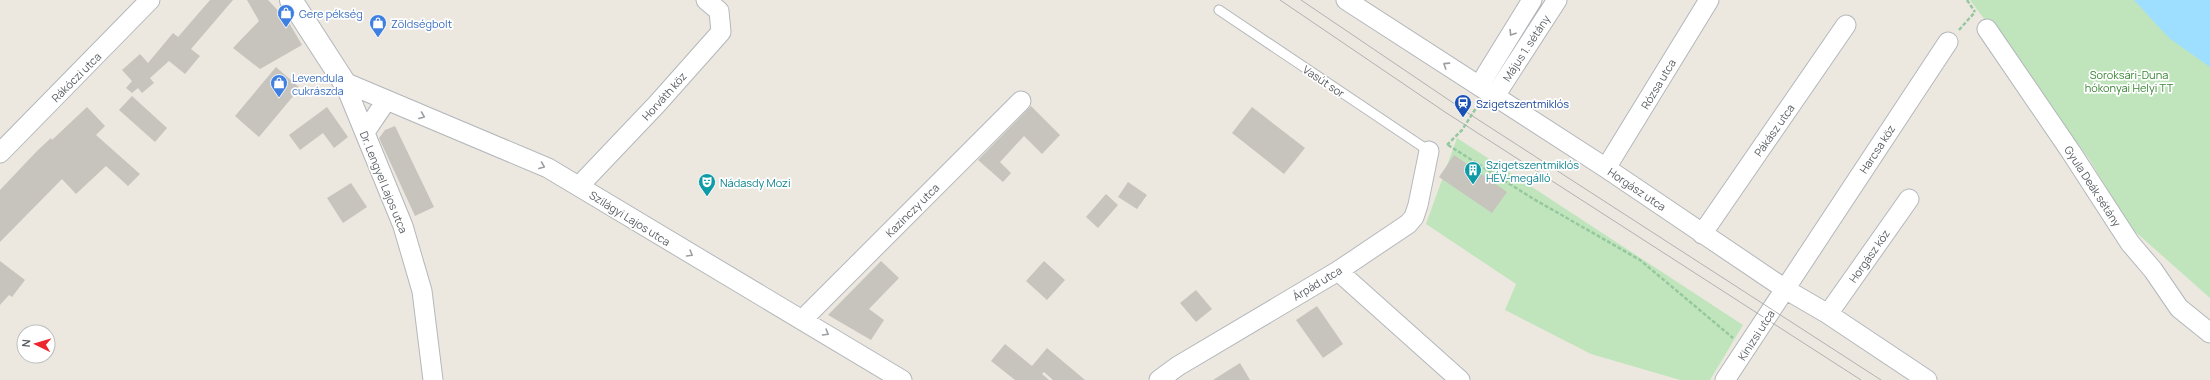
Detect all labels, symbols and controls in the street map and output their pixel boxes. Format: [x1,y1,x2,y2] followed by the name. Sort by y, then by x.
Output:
[276,3,296,28] shop icon: Gere pékség
[299,6,363,21] place label: Gere pékség
[1499,12,1553,84] street label: Május 1. sétány
[368,13,388,38] shop icon: Zöldségbolt
[391,16,452,31] place label: Zöldségbolt
[1509,29,1516,36] one-way arrow
[48,49,104,105] street label: Rákóczi utca
[1637,56,1679,112] street label: Rózsa utca
[1300,62,1348,100] street label: Vasút sor
[1443,62,1450,69] one-way arrow
[2085,67,2174,95] park label: Soroksári-Duna hókonyai Helyi TT
[638,69,690,123] street label: Horváth köz
[292,70,344,98] place label: Levendula cukrászda
[269,73,289,98] shop icon: Levendula cukrászda
[1453,93,1473,118] station icon: Szigetszentmiklós
[1476,96,1569,111] place label: Szigetszentmiklós
[1750,101,1798,159] street label: Pákász utca
[418,111,426,119] one-way arrow
[1856,122,1898,176] street label: Harcsa köz
[357,129,411,235] street label: Dr. Lengyel Lajos utca
[2061,143,2125,229] street label: Gyula Deák sétány
[1486,157,1579,185] place label: Szigetszentmiklós HÉV-megálló
[1463,160,1483,185] building icon: Szigetszentmiklós HÉV-megálló
[538,161,546,169] one-way arrow
[1605,164,1669,214] street label: Horgász utca
[697,172,717,197] theatre icon: Nádasdy Mozi
[720,175,791,190] place label: Nádasdy Mozi
[882,180,942,240] street label: Kazinczy utca
[587,187,673,249] street label: Szilágyi Lajos utca
[1845,226,1893,286] street label: Horgász köz
[686,250,693,257] one-way arrow
[1289,262,1345,304] street label: Árpád utca
[1734,307,1778,363] street label: Kinizsi utca
[16,324,56,364] north arrow
[822,329,829,336] one-way arrow
[18,338,33,348] text: N

